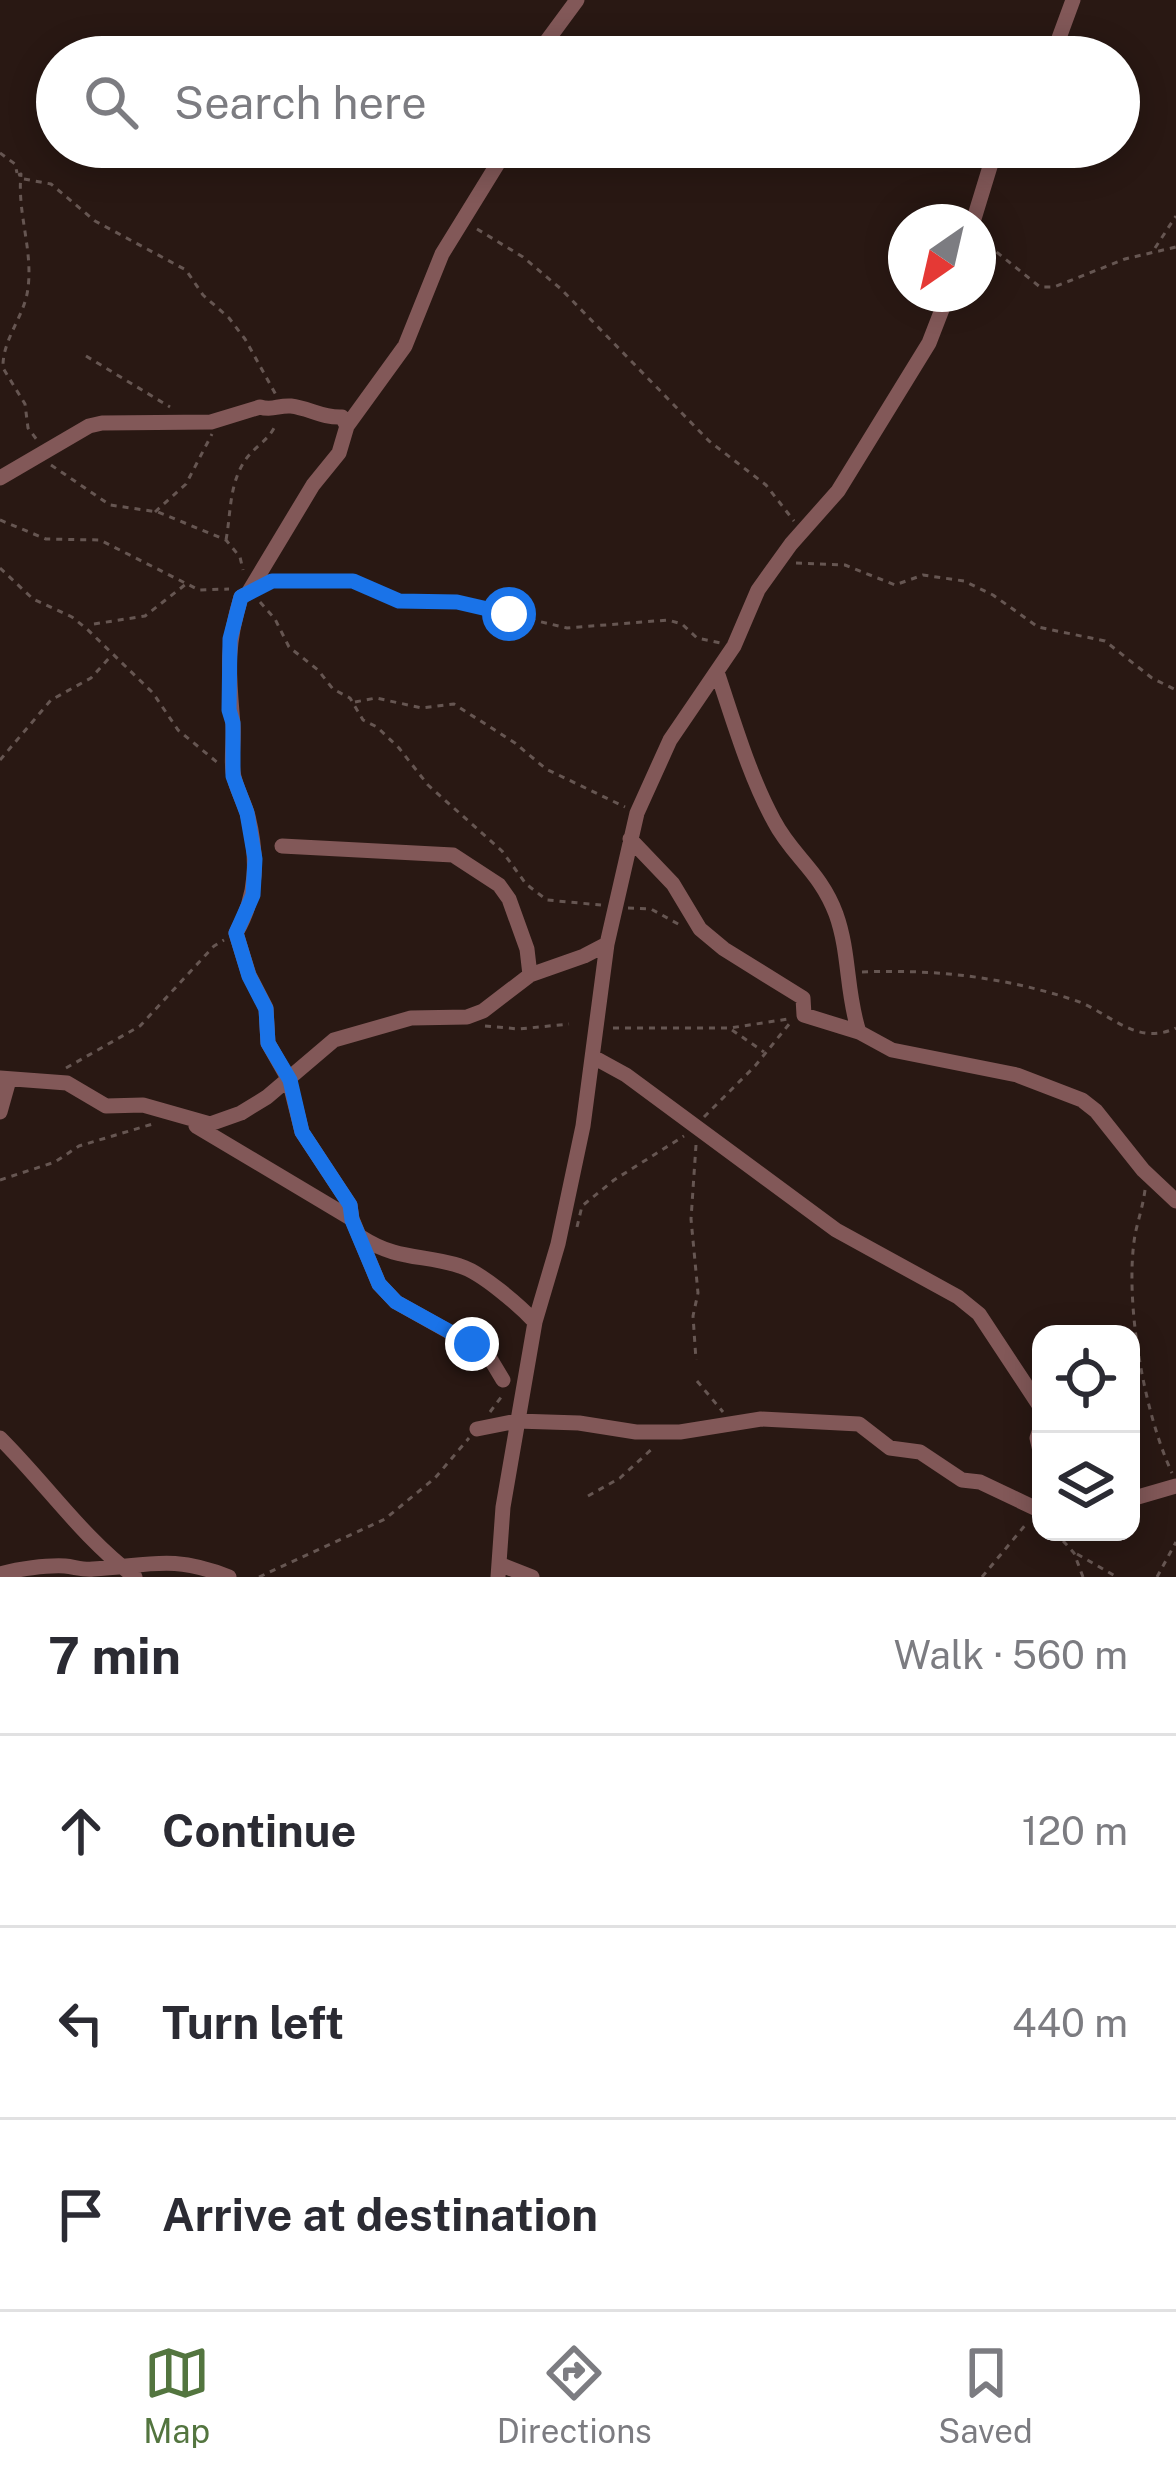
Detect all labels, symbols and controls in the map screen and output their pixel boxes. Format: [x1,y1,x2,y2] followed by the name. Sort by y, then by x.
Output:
[36,36,1140,168] search box
[78,69,144,135] icon: search
[174,76,427,129] text: Search here
[888,204,996,312] north arrow
[482,587,536,641] route start
[445,1317,499,1371] route end
[1032,1325,1140,1541] map controls
[1032,1325,1140,1433] button: locate
[1032,1433,1140,1541] button: layers
[48,1626,181,1685] text: 7 min
[894,1632,1128,1678] text: Walk · 560 m
[48,1798,114,1864] icon: ahead
[162,1804,356,1857] text: Continue
[1022,1808,1128,1854] text: 120 m
[48,1990,114,2056] icon: left
[162,1996,344,2049] text: Turn left
[1012,2000,1128,2046] text: 440 m
[48,2182,114,2248] icon: arrive
[162,2188,598,2241] text: Arrive at destination
[143,2340,210,2450] tab: Map
[497,2340,652,2450] tab: Directions
[938,2340,1033,2450] tab: Saved

